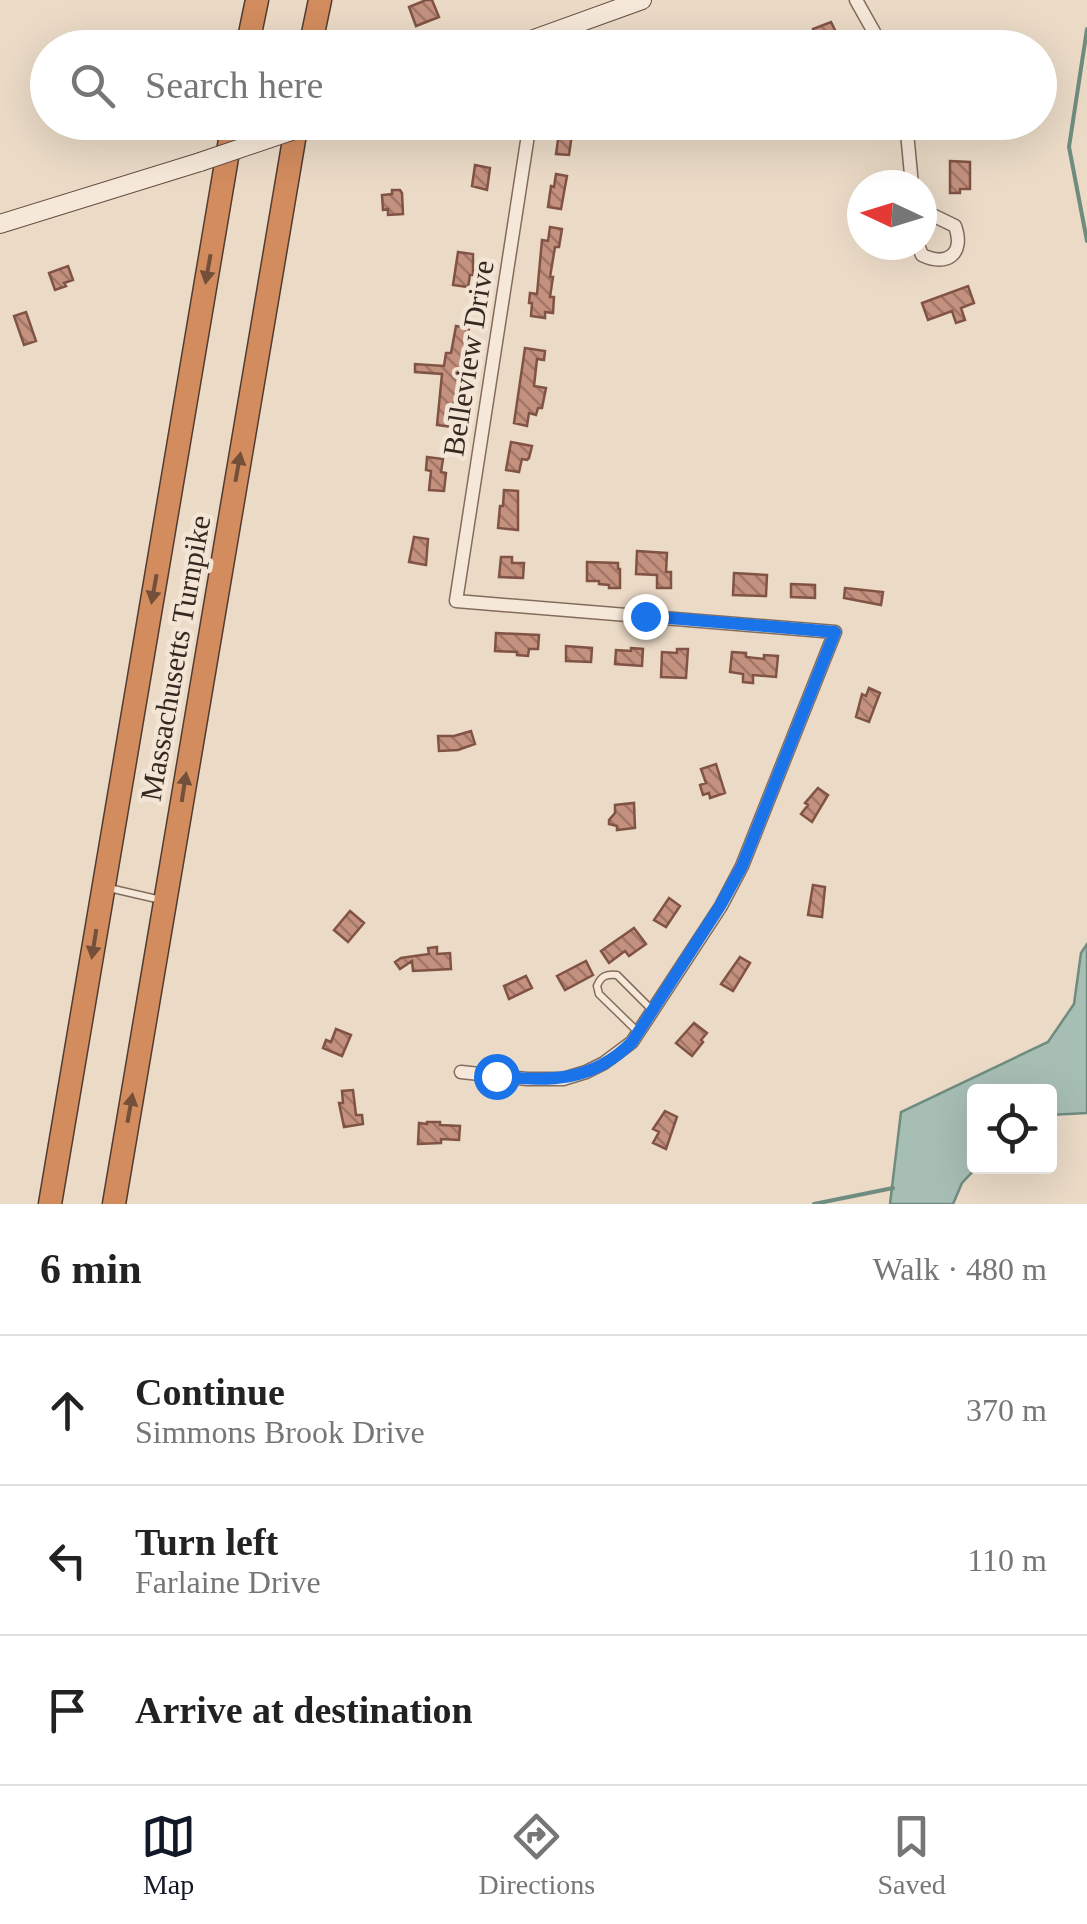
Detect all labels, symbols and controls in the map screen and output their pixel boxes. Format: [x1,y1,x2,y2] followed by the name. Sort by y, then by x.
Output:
[30,30,1057,140] search box
[65,58,120,113] icon: search
[145,64,323,106] text: Search here
[847,170,937,260] north arrow
[200,254,215,285] one-way arrow
[436,258,500,458] street label: Belleview Drive
[231,451,246,482] one-way arrow
[134,513,216,803] street label: Massachusetts Turnpike
[146,574,162,606] one-way arrow
[623,594,669,640] route end
[177,771,192,803] one-way arrow
[86,929,101,961] one-way arrow
[474,1054,520,1100] route start
[967,1084,1057,1174] map controls
[967,1084,1057,1174] button: locate
[123,1092,138,1123] one-way arrow
[40,1246,142,1292] text: 6 min
[873,1251,1047,1287] text: Walk · 480 m
[135,1371,285,1413] text: Continue
[40,1383,95,1438] icon: ahead
[966,1392,1047,1428] text: 370 m
[135,1414,425,1450] text: Simmons Brook Drive
[135,1521,278,1563] text: Turn left
[40,1533,95,1588] icon: left
[967,1542,1047,1578] text: 110 m
[135,1564,321,1600] text: Farlaine Drive
[40,1683,95,1738] icon: arrive
[135,1689,473,1731] text: Arrive at destination
[141,1809,196,1901] tab: Map
[478,1809,595,1901] tab: Directions
[877,1809,946,1901] tab: Saved

